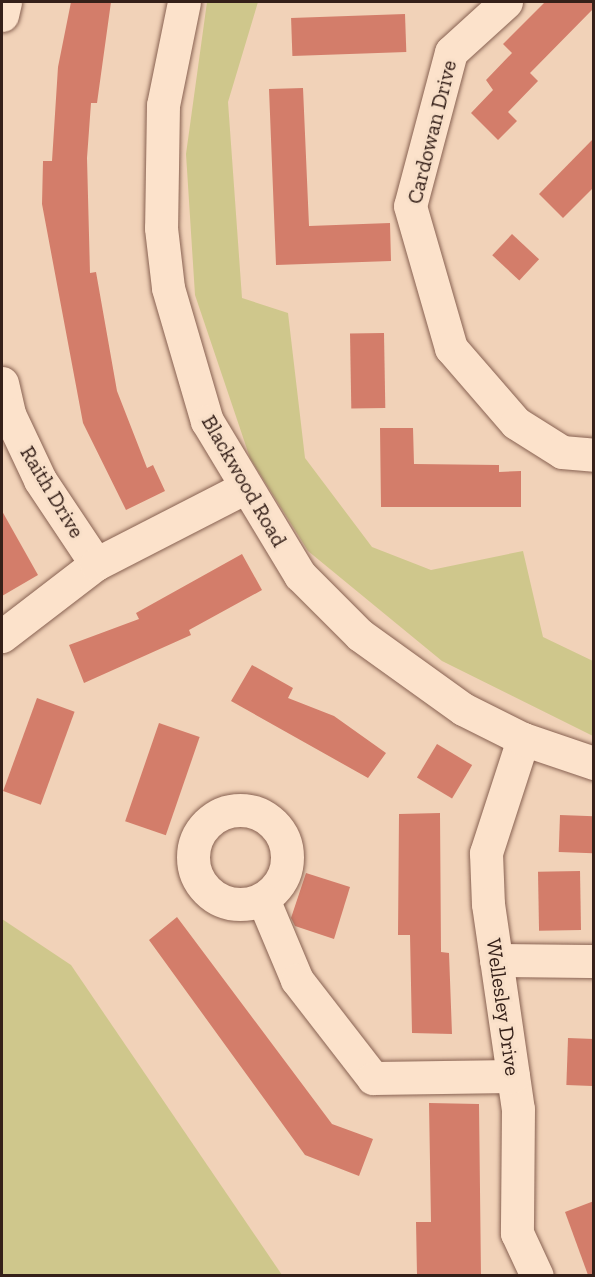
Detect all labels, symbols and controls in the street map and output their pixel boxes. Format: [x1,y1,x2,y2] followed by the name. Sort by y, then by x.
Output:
[402,58,462,206] street label: Cardowan Drive
[196,411,292,551] street label: Blackwood Road
[15,441,89,543] street label: Raith Drive
[481,937,525,1077] street label: Wellesley Drive

